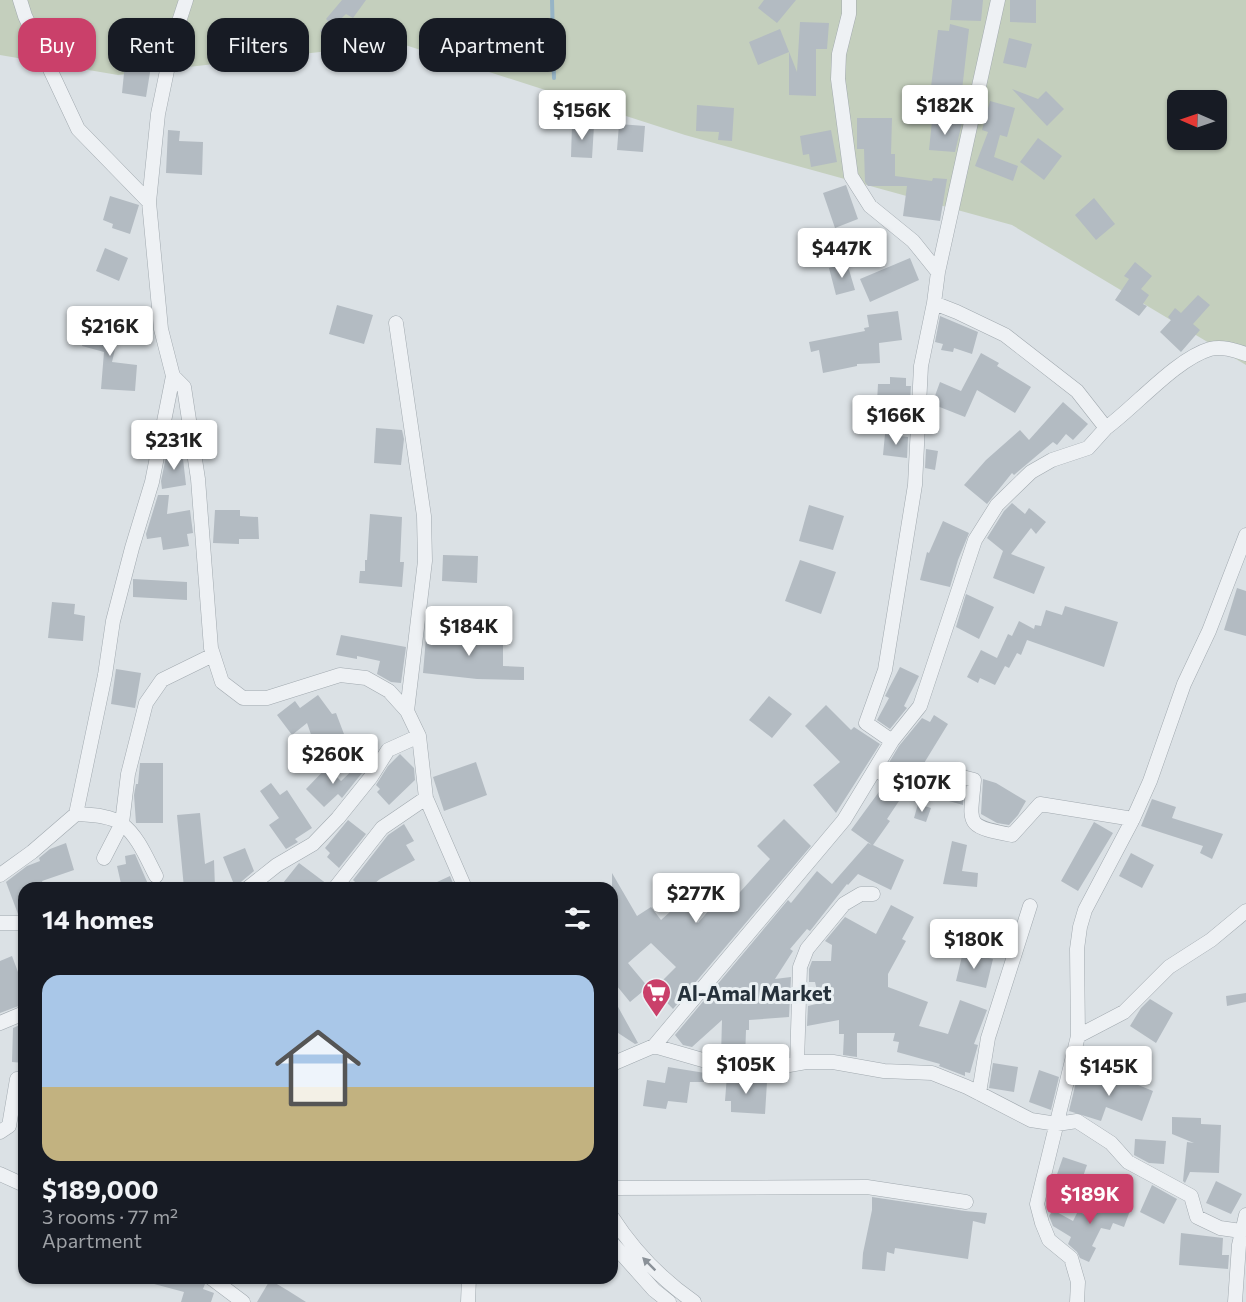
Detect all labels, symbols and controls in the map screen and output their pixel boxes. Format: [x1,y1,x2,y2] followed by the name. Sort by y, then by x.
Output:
[18,18,96,72] chip: Buy
[108,18,195,72] chip: Rent
[207,18,309,72] chip: Filters
[321,18,407,72] chip: New
[419,18,566,72] chip: Apartment
[903,85,987,136] pin: $182K
[540,90,624,141] pin: $156K
[1167,90,1227,150] north arrow
[1167,90,1227,150] map controls
[916,92,974,116] text: $182K
[553,97,611,121] text: $156K
[800,228,884,279] pin: $447K
[812,235,872,259] text: $447K
[68,306,152,357] pin: $216K
[81,313,139,337] text: $216K
[854,395,938,446] pin: $166K
[866,402,926,426] text: $166K
[132,420,216,471] pin: $231K
[145,427,203,451] text: $231K
[427,606,511,657] pin: $184K
[439,613,499,637] text: $184K
[291,734,375,785] pin: $260K
[302,741,364,765] text: $260K
[880,762,964,813] pin: $107K
[893,769,951,793] text: $107K
[654,873,738,924] pin: $277K
[667,880,725,904] text: $277K
[561,902,594,935] icon: filters
[42,903,154,934] text: 14 homes
[932,919,1016,970] pin: $180K
[944,926,1004,950] text: $180K
[640,976,672,1018] supermarket icon: Al-Amal Market
[677,980,832,1005] place label: Al-Amal Market
[264,1014,372,1122] icon: home
[704,1044,788,1095] pin: $105K
[1067,1046,1151,1097] pin: $145K
[716,1051,776,1075] text: $105K
[1080,1053,1138,1077] text: $145K
[42,1173,158,1204] text: $189,000
[1048,1174,1132,1225] pin: $189K
[1060,1181,1120,1205] text: $189K
[42,1204,178,1228] text: 3 rooms · 77 m²
[42,1228,142,1252] text: Apartment
[643,1258,657,1272] one-way arrow

